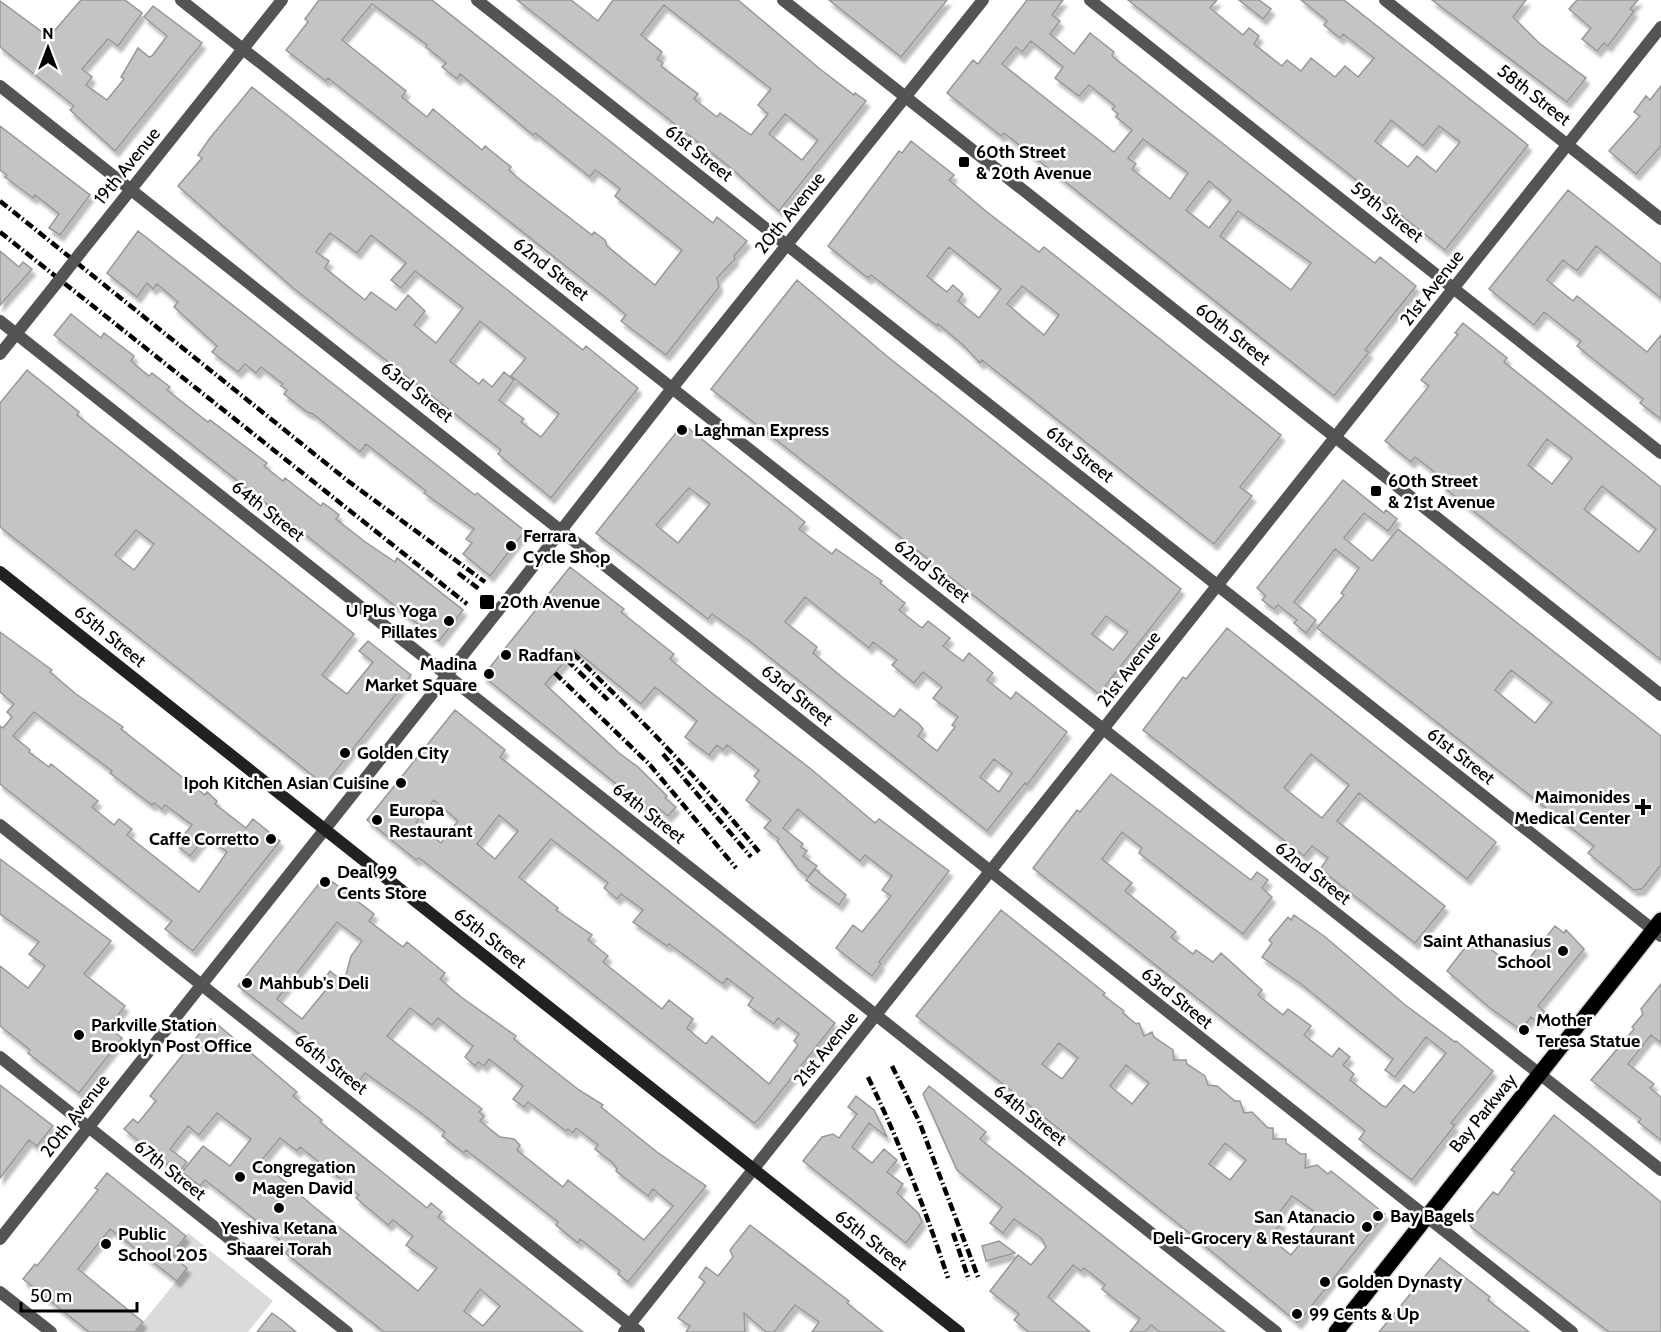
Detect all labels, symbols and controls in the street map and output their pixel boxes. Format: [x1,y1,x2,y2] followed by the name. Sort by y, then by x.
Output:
[18,18,78,78] north arrow
[42,24,54,43] text: N
[1493,60,1575,130] street label: 58th Street
[661,120,737,186] street label: 61st Street
[89,123,165,209] street label: 19th Avenue
[976,141,1091,184] place label: 60th Street & 20th Avenue
[957,155,971,169] marker: 60th Street & 20th Avenue
[750,168,830,258] street label: 20th Avenue
[1346,177,1428,247] street label: 59th Street
[509,233,593,305] street label: 62nd Street
[1396,246,1468,330] street label: 21st Avenue
[1191,298,1275,370] street label: 60th Street
[376,357,458,427] street label: 63rd Street
[694,419,830,441] place label: Laghman Express
[1042,421,1118,487] street label: 61st Street
[675,423,689,437] marker: Laghman Express
[1388,470,1495,513] place label: 60th Street & 21st Avenue
[227,476,309,546] street label: 64th Street
[1369,484,1383,498] marker: 60th Street & 21st Avenue
[523,525,610,568] place label: Ferrara Cycle Shop
[890,535,974,607] street label: 62nd Street
[504,539,518,553] marker: Ferrara Cycle Shop
[500,591,600,613] place label: 20th Avenue
[478,593,496,611] marker: 20th Avenue
[70,600,150,672] street label: 65th Street
[346,600,437,643] place label: U Plus Yoga Pillates
[442,614,456,628] marker: U Plus Yoga Pillates
[1093,627,1165,711] street label: 21st Avenue
[518,644,573,666] place label: Radfan
[499,648,513,662] marker: Radfan
[365,653,477,696] place label: Madina Market Square
[757,659,837,731] street label: 63rd Street
[482,667,496,681] marker: Madina Market Square
[1423,723,1499,789] street label: 61st Street
[357,742,449,764] place label: Golden City
[338,746,352,760] marker: Golden City
[184,772,389,794] place label: Ipoh Kitchen Asian Cuisine
[394,776,408,790] marker: Ipoh Kitchen Asian Cuisine
[608,778,690,848] street label: 64th Street
[1514,786,1630,829] place label: Maimonides Medical Center
[1634,798,1652,816] marker: Maimonides Medical Center
[389,799,473,842] place label: Europa Restaurant
[370,813,384,827] marker: Europa Restaurant
[149,828,259,850] place label: Caffe Corretto
[264,832,278,846] marker: Caffe Corretto
[1271,837,1355,909] street label: 62nd Street
[337,861,426,904] place label: Deal 99 Cents Store
[318,875,332,889] marker: Deal 99 Cents Store
[449,903,531,973] street label: 65th Street
[1423,930,1551,973] place label: Saint Athanasius School
[1556,944,1570,958] marker: Saint Athanasius School
[1137,962,1217,1034] street label: 63rd Street
[259,972,369,994] place label: Mahbub's Deli
[240,976,254,990] marker: Mahbub's Deli
[789,1007,863,1091] street label: 21st Avenue
[1536,1009,1640,1052] place label: Mother Teresa Statue
[91,1014,252,1057] place label: Parkville Station Brooklyn Post Office
[1517,1023,1531,1037] marker: Mother Teresa Statue
[72,1028,86,1042] marker: Parkville Station Brooklyn Post Office
[290,1029,372,1099] street label: 66th Street
[1445,1069,1521,1157] street label: Bay Parkway
[36,1070,114,1162] street label: 20th Avenue
[989,1080,1071,1150] street label: 64th Street
[130,1135,210,1205] street label: 67th Street
[252,1156,356,1199] place label: Congregation Magen David
[233,1170,247,1184] marker: Congregation Magen David
[272,1201,286,1215] marker: Yeshiva Ketana Shaarei Torah
[830,1205,912,1275] street label: 65th Street
[1390,1205,1475,1227] place label: Bay Bagels
[1152,1206,1355,1249] place label: San Atanacio Deli-Grocery & Restaurant
[1371,1209,1385,1223] marker: Bay Bagels
[220,1217,337,1260] place label: Yeshiva Ketana Shaarei Torah
[1360,1220,1374,1234] marker: San Atanacio Deli-Grocery & Restaurant
[118,1223,208,1266] place label: Public School 205
[99,1237,113,1251] marker: Public School 205
[1337,1271,1463,1293] place label: Golden Dynasty
[21,1275,136,1313] scale bar
[1318,1275,1332,1289] marker: Golden Dynasty
[30,1285,72,1307] text: 50 m
[1309,1303,1419,1325] place label: 99 Cents & Up
[1290,1307,1304,1321] marker: 99 Cents & Up

